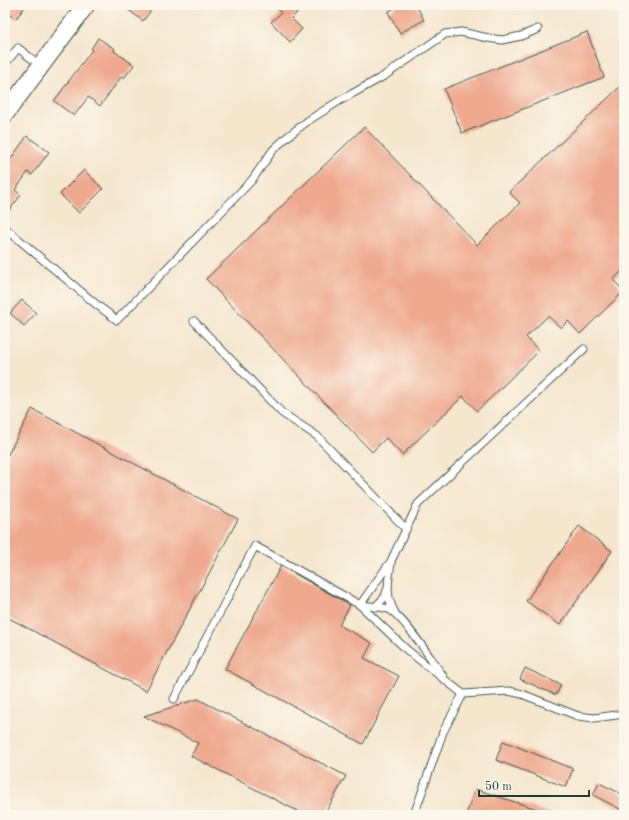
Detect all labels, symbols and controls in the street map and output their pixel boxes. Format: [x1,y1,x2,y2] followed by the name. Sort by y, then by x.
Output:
[479,772,589,798] scale bar
[485,780,512,793] text: 50 m

